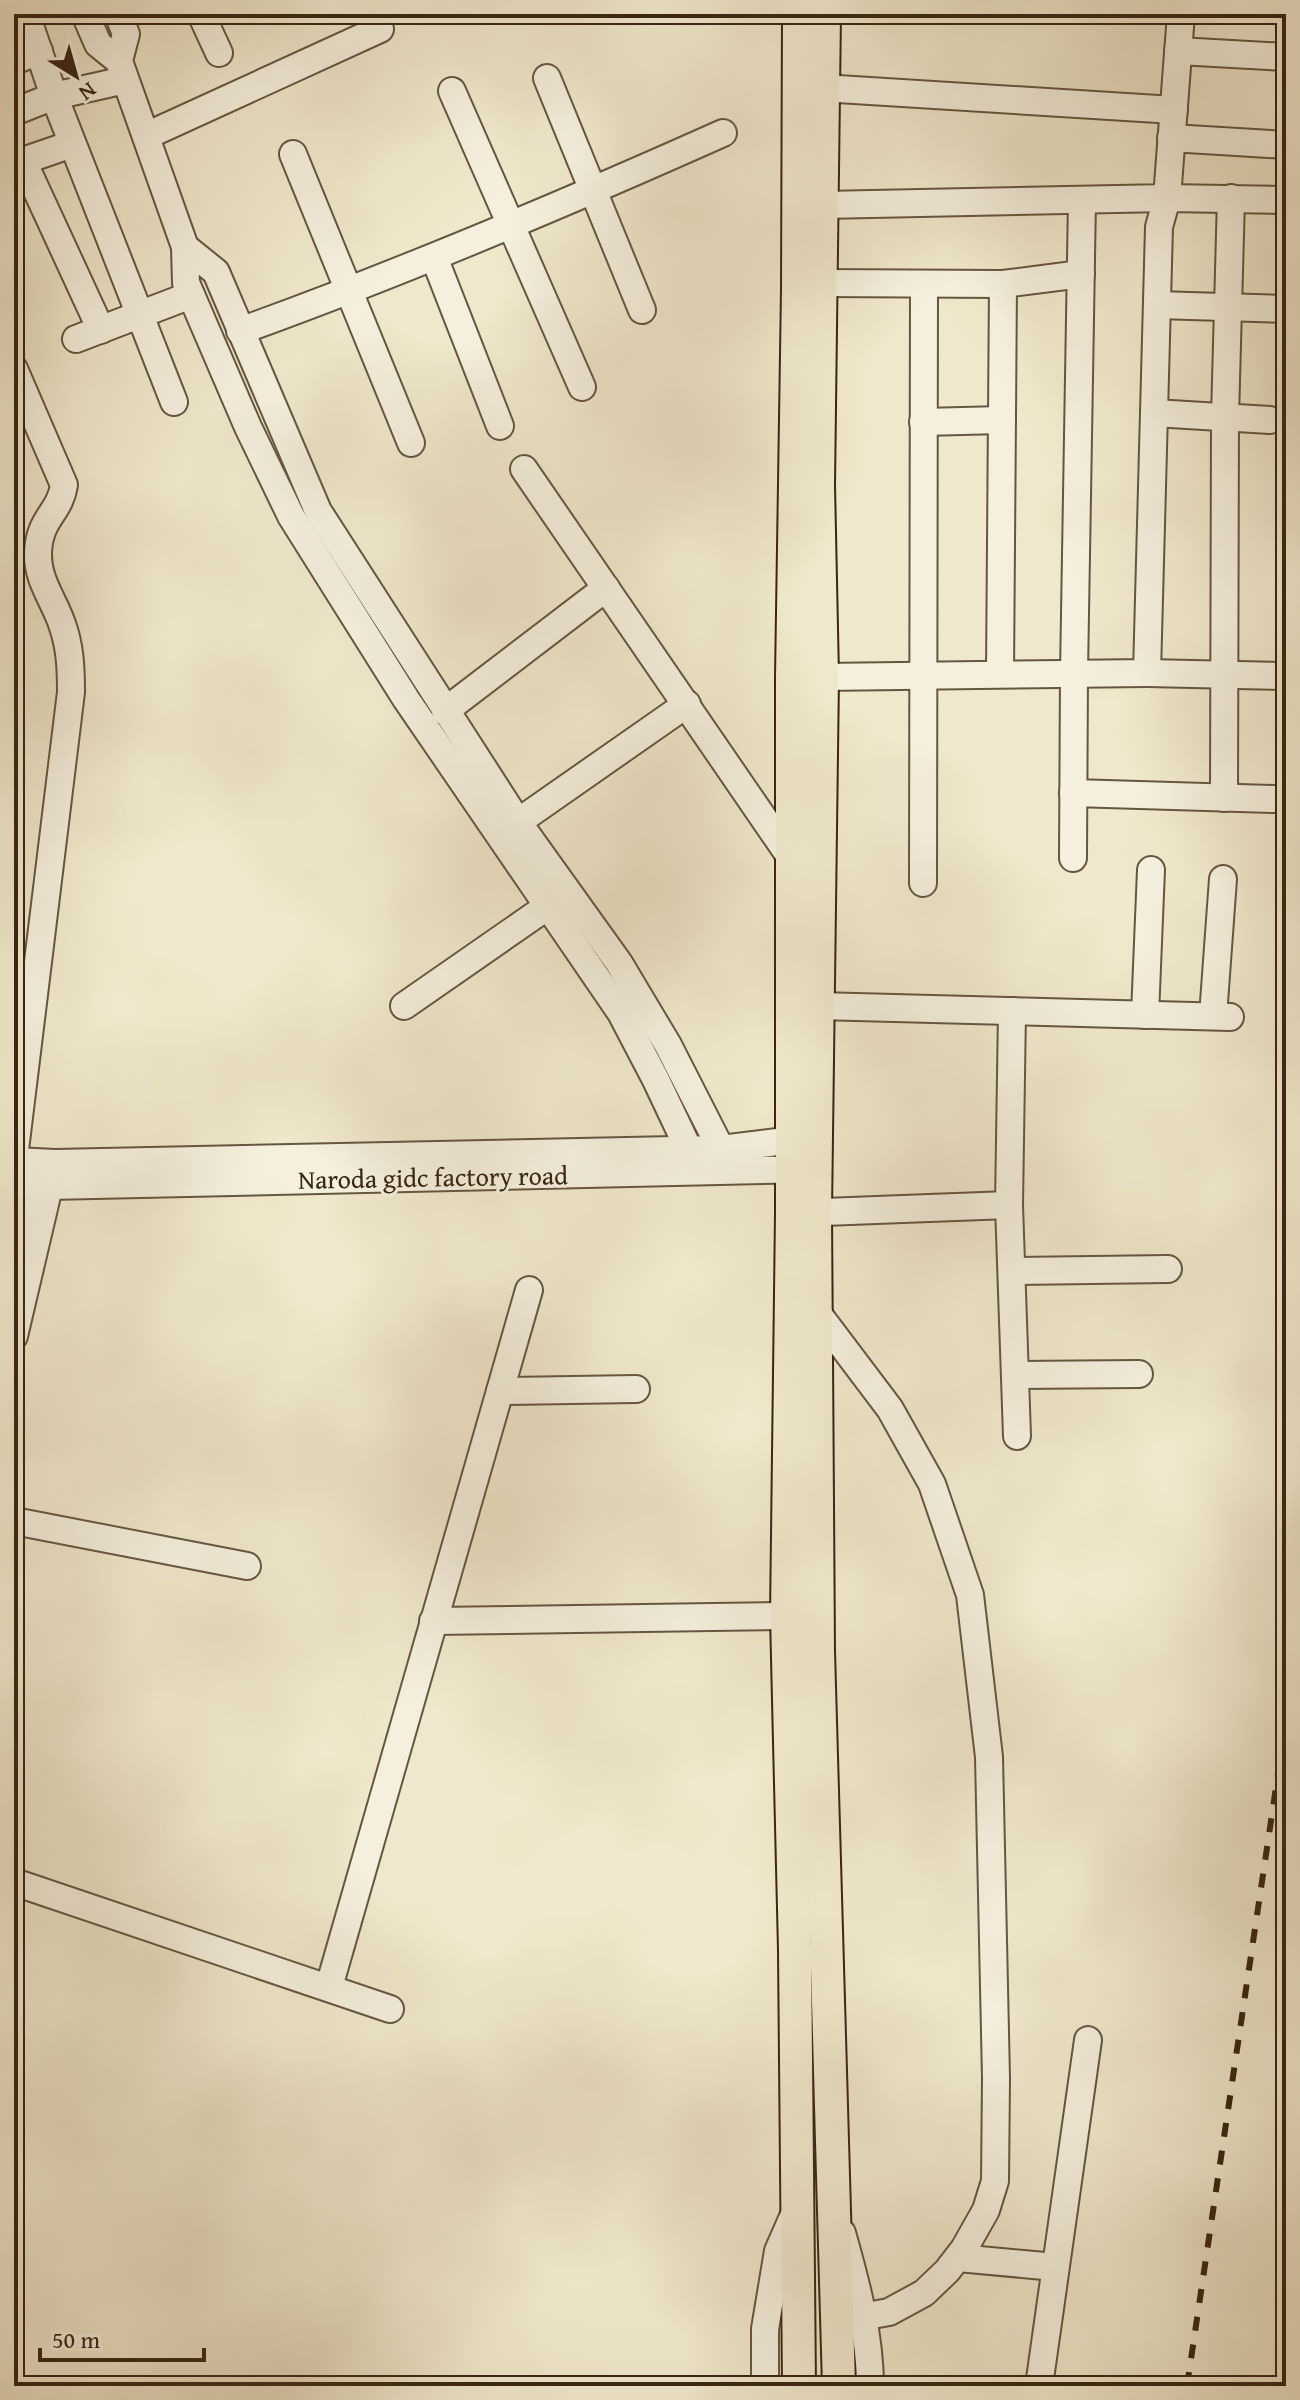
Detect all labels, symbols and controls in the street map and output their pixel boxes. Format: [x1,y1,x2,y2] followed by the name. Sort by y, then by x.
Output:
[36,36,116,116] north arrow
[72,75,104,109] text: N
[298,1155,568,1199] street label: Naroda gidc factory road
[40,2312,204,2362] scale bar
[52,2322,100,2357] text: 50 m

